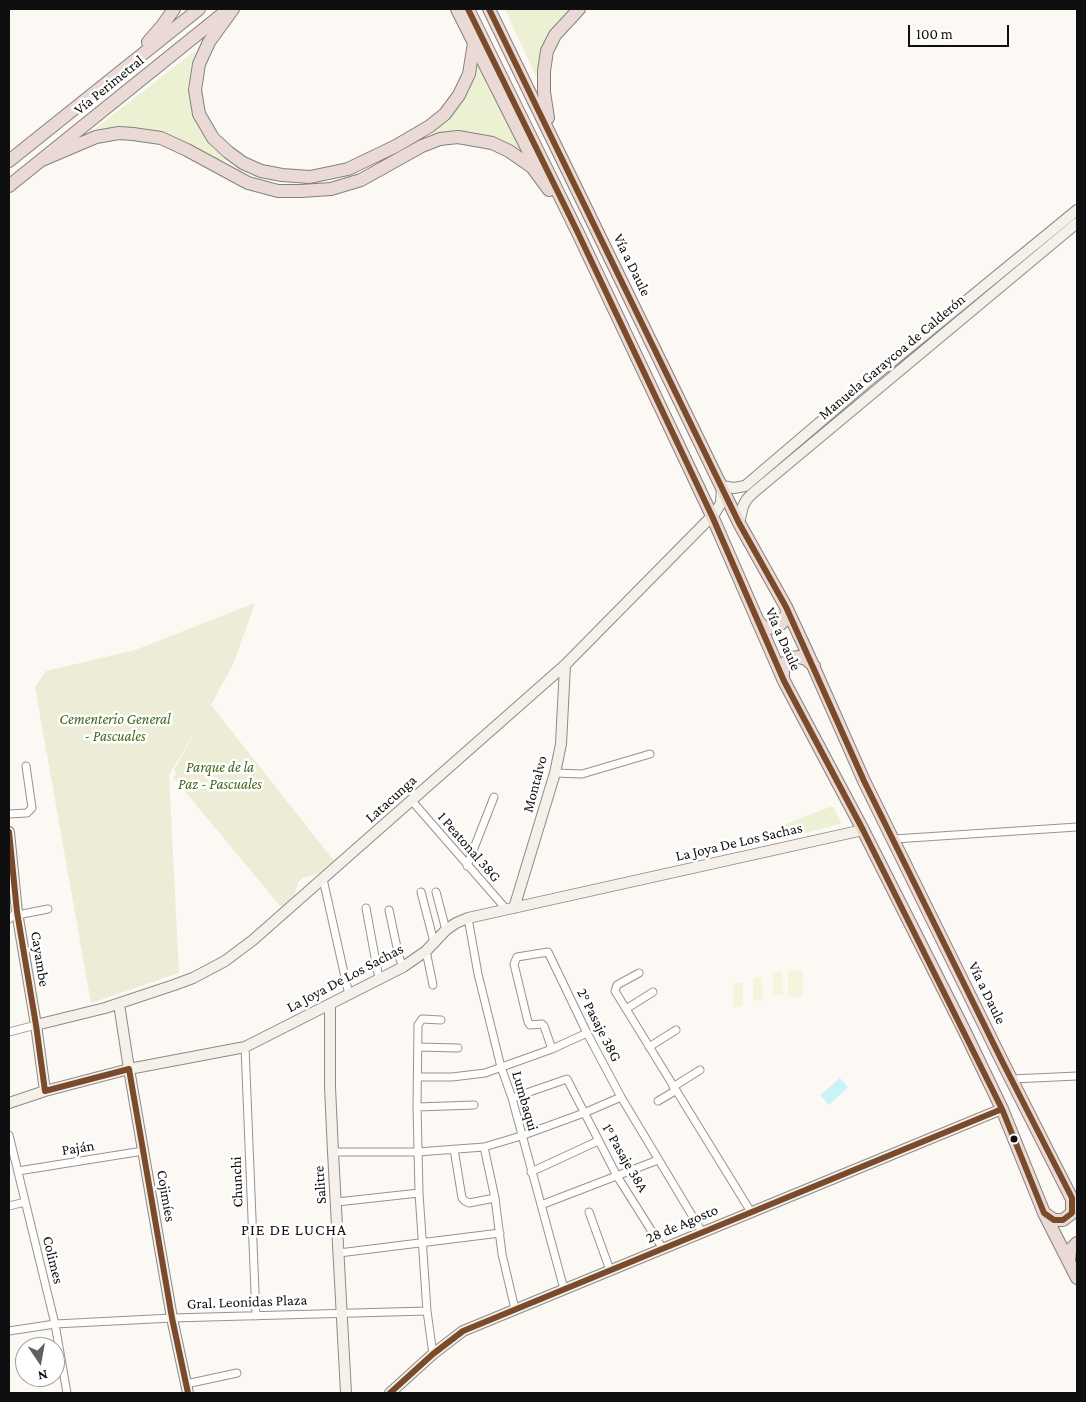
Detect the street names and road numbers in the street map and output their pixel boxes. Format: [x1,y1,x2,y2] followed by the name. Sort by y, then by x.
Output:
[70,51,148,119] street label: Vía Perimetral
[609,231,655,299] street label: Vía a Daule
[815,290,969,424] street label: Manuela Garaycoa de Calderón
[761,605,805,673] street label: Vía a Daule
[519,754,551,814] street label: Montalvo
[362,771,420,827] street label: Latacunga
[434,808,504,886] street label: 1 Peatonal 38G
[674,819,804,865] street label: La Joya De Los Sachas
[27,930,53,988] street label: Cayambe
[284,940,406,1016] street label: La Joya De Los Sachas
[964,959,1010,1027] street label: Vía a Daule
[573,985,625,1065] street label: 2° Pasaje 38G
[508,1069,542,1133] street label: Lumbaqui
[598,1120,652,1196] street label: 1° Pasaje 38A
[60,1137,96,1159] street label: Paján
[227,1156,247,1208] street label: Chunchi
[310,1165,330,1205] street label: Salitre
[153,1169,179,1223] street label: Cojimíes
[643,1201,721,1247] street label: 28 de Agosto
[38,1234,68,1286] street label: Colimes
[187,1291,307,1313] street label: Gral. Leonidas Plaza

